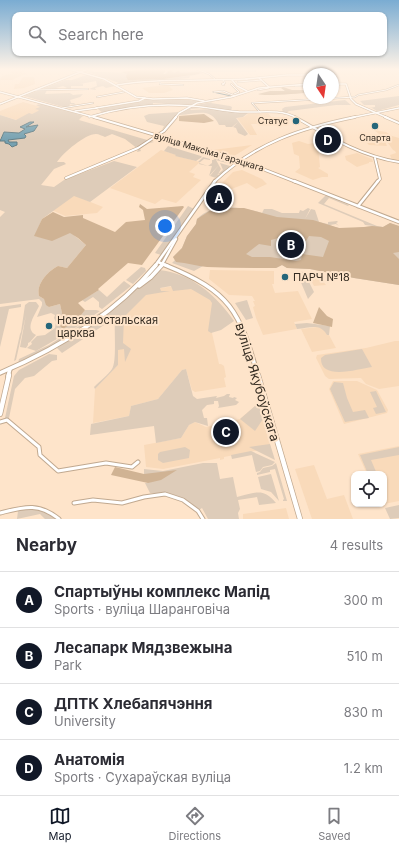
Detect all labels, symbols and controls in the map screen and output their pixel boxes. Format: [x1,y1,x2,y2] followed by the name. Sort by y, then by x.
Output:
[12,12,387,56] search box
[26,23,48,45] icon: search
[58,25,144,44] text: Search here
[303,68,339,104] north arrow
[258,115,288,126] place label: Статус
[291,116,301,126] marker: Статус
[370,121,380,131] marker: Спарта
[315,125,341,155] pin: D
[153,130,265,173] street label: вуліца Максіма Гарэцкага
[359,132,391,143] place label: Спарта
[206,183,232,213] pin: A
[155,216,175,236] your location
[278,230,304,260] pin: B
[293,270,350,284] place label: ПАРЧ №18
[280,272,290,282] marker: ПАРЧ №18
[57,313,158,340] place label: Новаапостальская царква
[44,321,54,331] marker: Новаапостальская царква
[232,321,284,443] street label: вуліца Якубоўскага
[213,417,239,447] pin: C
[351,471,387,507] map controls
[351,471,387,507] button: locate
[16,535,77,555] text: Nearby
[330,537,383,553] text: 4 results
[54,582,270,601] text: Спартыўны комплекс Мапід
[24,592,34,608] text: A
[344,592,383,608] text: 300 m
[54,601,230,617] text: Sports · вуліца Шаранговіча
[54,638,232,657] text: Лесапарк Мядзвежына
[25,648,33,664] text: B
[347,648,383,664] text: 510 m
[54,657,82,673] text: Park
[54,694,213,713] text: ДПТК Хлебапячэння
[24,704,34,720] text: C
[344,704,383,720] text: 830 m
[54,713,116,729] text: University
[54,750,125,769] text: Анатомія
[24,760,34,776] text: D
[344,760,383,776] text: 1.2 km
[54,769,231,785] text: Sports · Сухараўская вуліца
[49,805,71,843] tab: Map
[169,805,221,843] tab: Directions
[318,805,350,843] tab: Saved

